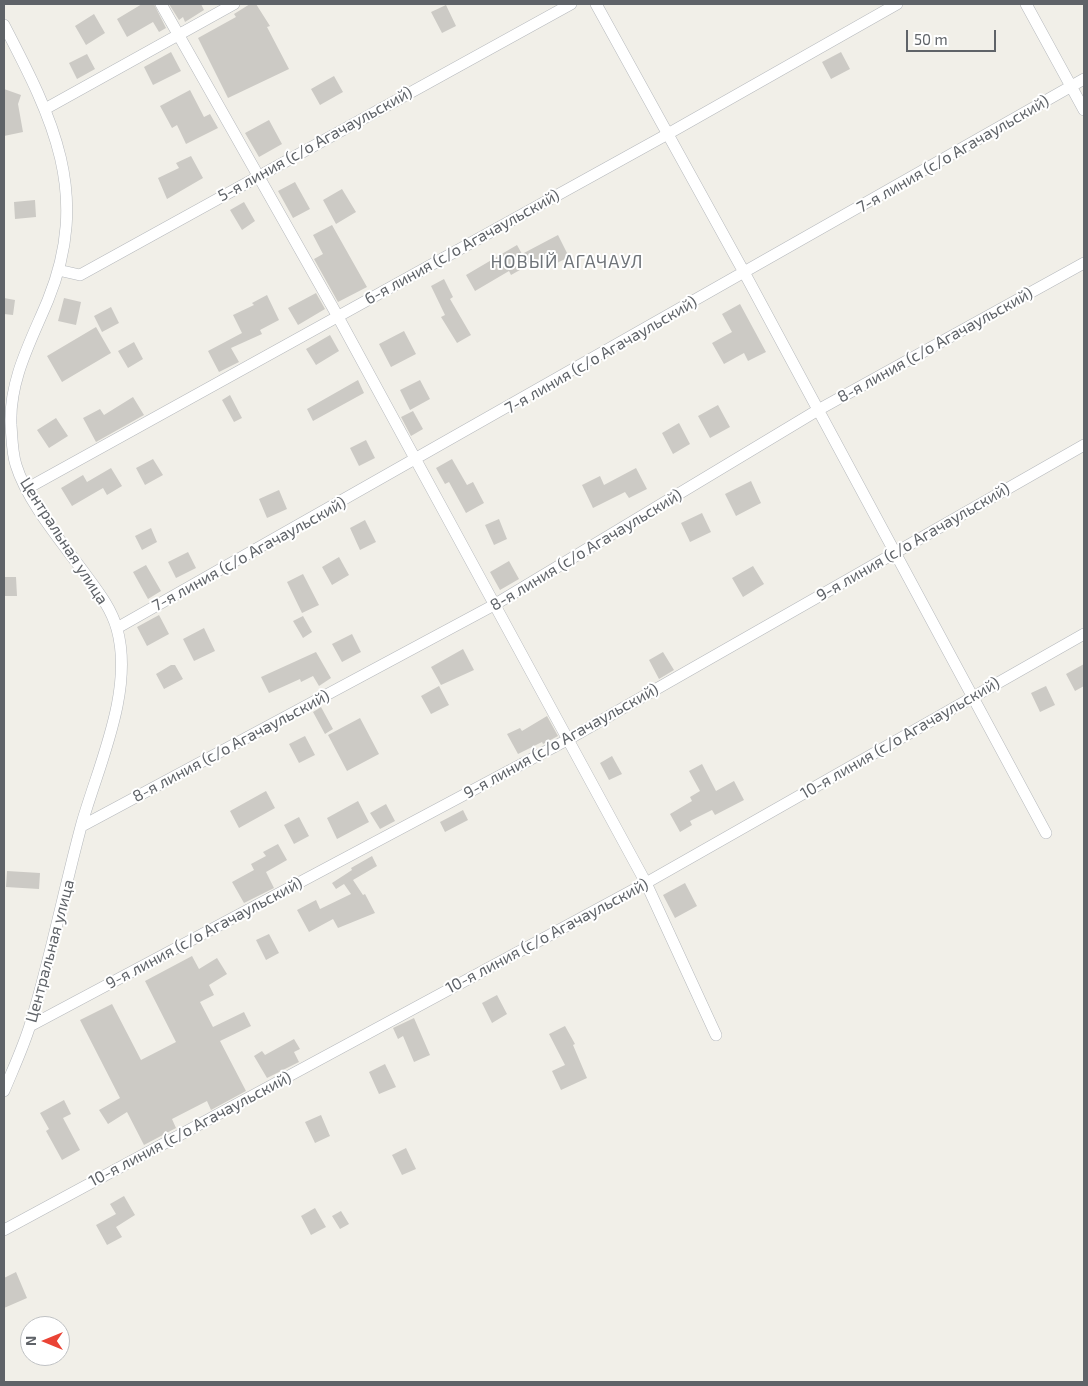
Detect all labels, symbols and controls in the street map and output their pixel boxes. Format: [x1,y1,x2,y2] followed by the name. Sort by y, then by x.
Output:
[908,20,998,52] scale bar
[914,30,948,48] text: 50 m
[214,82,416,206] street label: 5-я линия (с/о Агачаульский)
[854,91,1052,217] street label: 7-я линия (с/о Агачаульский)
[361,185,563,309] street label: 6-я линия (с/о Агачаульский)
[489,251,645,273] district label: НОВЫЙ АГАЧАУЛ
[834,283,1036,407] street label: 8-я линия (с/о Агачаульский)
[502,292,700,418] street label: 7-я линия (с/о Агачаульский)
[16,474,112,608] street label: Центральная улица
[813,479,1013,605] street label: 9-я линия (с/о Агачаульский)
[487,485,685,615] street label: 8-я линия (с/о Агачаульский)
[149,493,349,615] street label: 7-я линия (с/о Агачаульский)
[797,673,1003,803] street label: 10-я линия (с/о Агачаульский)
[460,679,662,803] street label: 9-я линия (с/о Агачаульский)
[129,686,333,806] street label: 8-я линия (с/о Агачаульский)
[102,873,306,993] street label: 9-я линия (с/о Агачаульский)
[442,874,652,998] street label: 10-я линия (с/о Агачаульский)
[22,877,78,1025] street label: Центральная улица
[85,1067,295,1191] street label: 10-я линия (с/о Агачаульский)
[20,1316,70,1366] north arrow
[22,1336,39,1346] text: N

